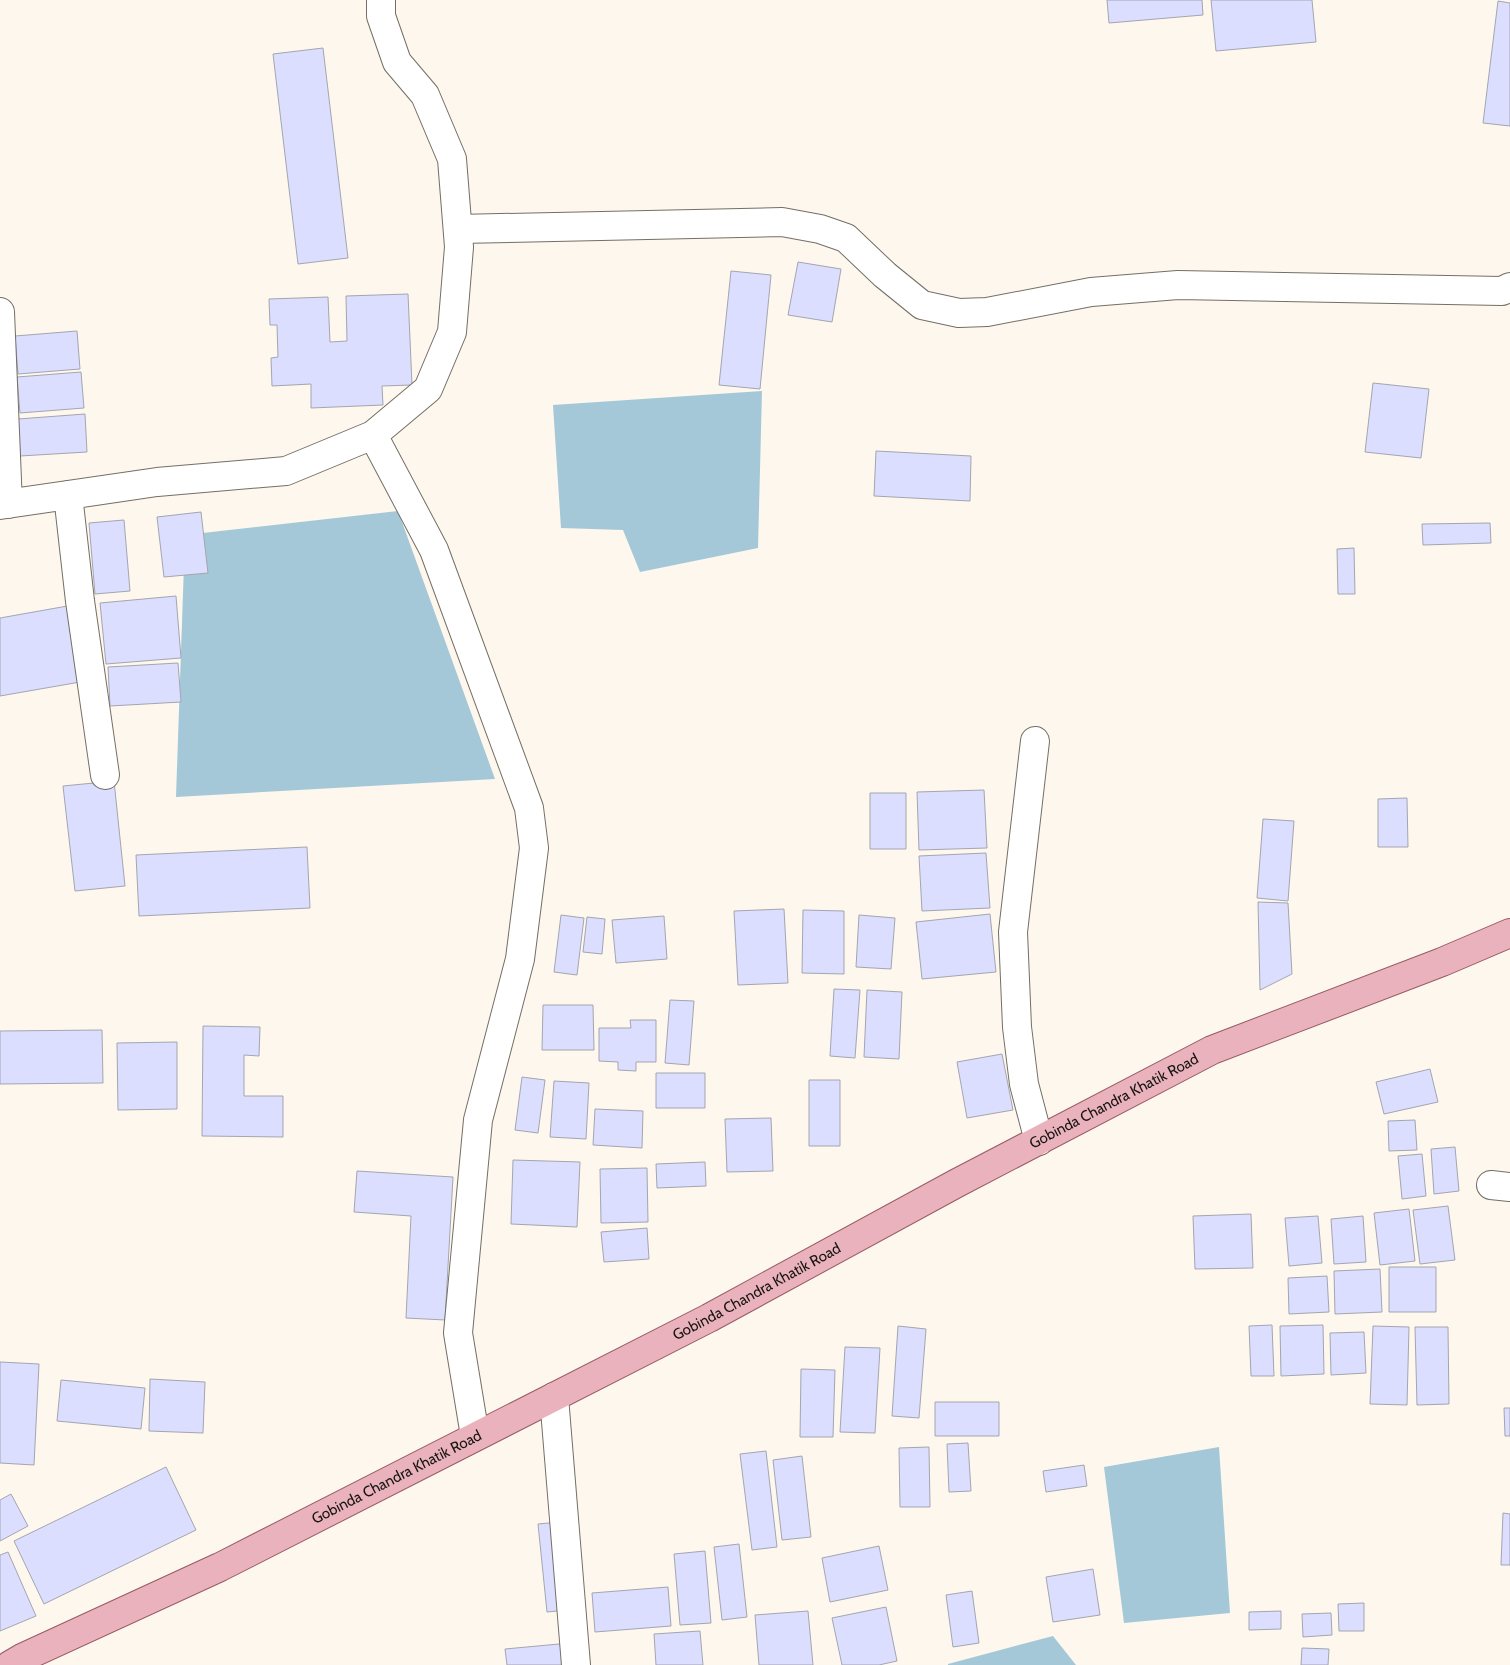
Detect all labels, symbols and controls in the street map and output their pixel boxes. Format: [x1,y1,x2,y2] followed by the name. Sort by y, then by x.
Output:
[1026,1050,1202,1153] street label: Gobinda Chandra Khatik Road
[670,1239,844,1344] street label: Gobinda Chandra Khatik Road
[309,1426,485,1528] street label: Gobinda Chandra Khatik Road

